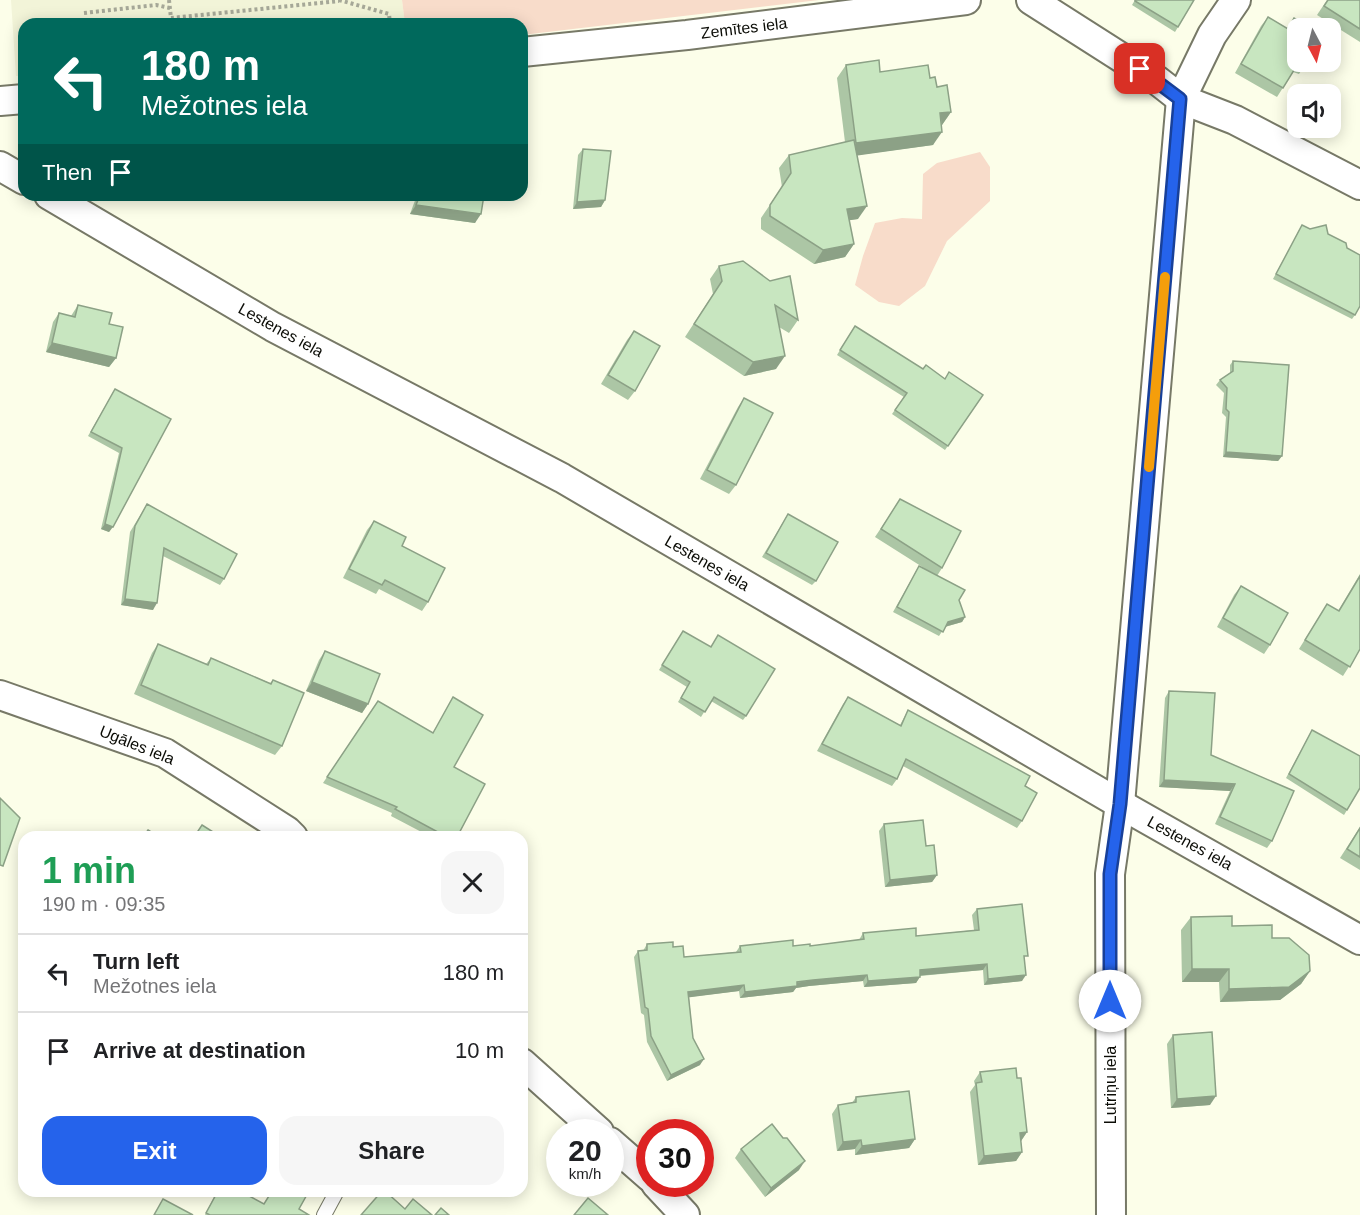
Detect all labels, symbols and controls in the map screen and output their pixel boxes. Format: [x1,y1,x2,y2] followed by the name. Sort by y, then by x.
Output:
[700,14,788,42] street label: Zemītes iela
[1287,18,1341,72] north arrow
[1287,18,1341,138] map controls
[42,42,120,120] icon: left
[141,42,260,89] text: 180 m
[1114,43,1165,94] pin
[1123,52,1156,85] icon: arrive
[1287,84,1341,138] button: sound
[141,91,308,121] text: Mežotnes iela
[104,156,137,189] icon: arrive
[42,160,92,185] text: Then
[236,300,326,360] street label: Lestenes iela
[662,532,752,594] street label: Lestenes iela
[97,722,177,768] street label: Ugāles iela
[1145,813,1235,873] street label: Lestenes iela
[42,850,136,891] text: 1 min
[441,851,504,914] button: close
[42,893,165,915] text: 190 m · 09:35
[93,949,179,974] text: Turn left
[42,957,75,990] icon: left
[443,960,504,985] text: 180 m
[1078,969,1142,1033] position arrow
[93,975,216,997] text: Mežotnes iela
[42,1035,75,1068] icon: arrive
[93,1038,306,1063] text: Arrive at destination
[455,1038,504,1063] text: 10 m
[1102,1046,1119,1124] street label: Lutriņu iela
[42,1116,267,1185] button: Exit
[279,1116,504,1185] button: Share
[636,1119,714,1197] speed limit sign: 30
[568,1134,602,1167] text: 20
[569,1165,601,1182] text: km/h

